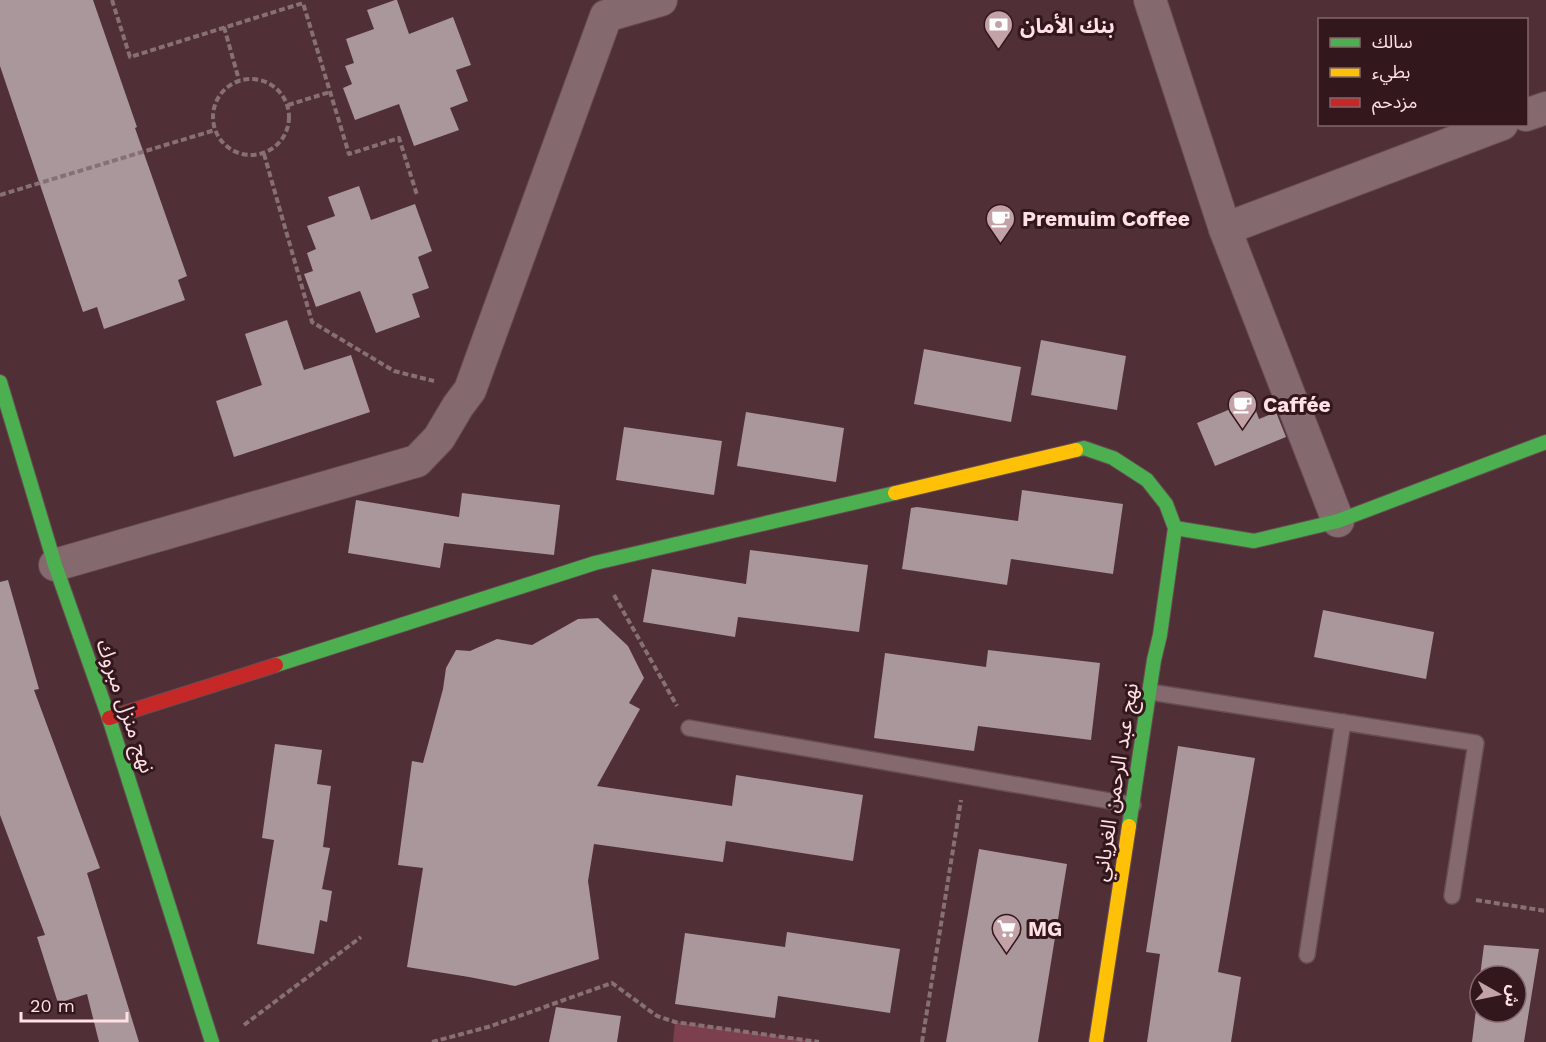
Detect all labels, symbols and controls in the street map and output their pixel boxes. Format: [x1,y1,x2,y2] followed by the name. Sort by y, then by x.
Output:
[983,9,1015,51] bank icon: بنك الأمان
[1020,13,1115,38] place label: بنك الأمان
[1318,18,1528,126] legend
[1372,31,1413,52] text: سالك
[1372,61,1410,85] text: بطيء
[1372,91,1417,115] text: مزدحم
[985,202,1017,244] cafe icon: Premuim Coffee
[1022,206,1190,231] place label: Premuim Coffee
[1226,388,1258,430] cafe icon: Caffée
[1263,392,1331,417] place label: Caffée
[89,636,161,777] street label: نهج منزل مبروك
[1087,681,1147,884] street label: نهج عبد الرحمن الغرياني
[991,912,1023,954] supermarket icon: MG
[1028,916,1062,941] place label: MG
[1468,964,1528,1024] north arrow
[1501,984,1523,1009] text: ش
[21,985,128,1023] scale bar
[30,995,75,1016] text: 20 m

